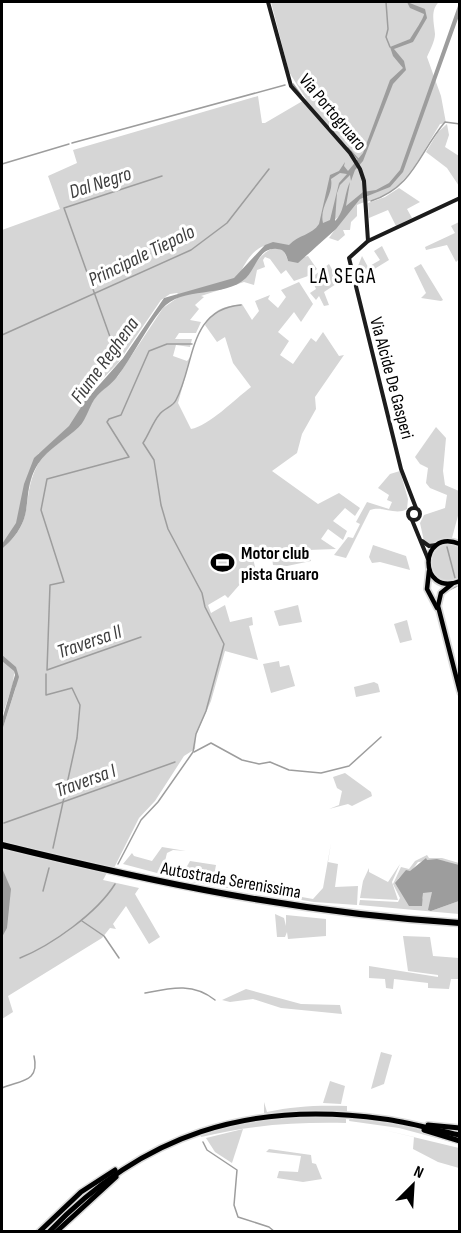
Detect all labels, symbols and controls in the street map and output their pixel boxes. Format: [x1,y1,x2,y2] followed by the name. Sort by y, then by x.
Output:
[294,70,371,155] street label: Via Portogruaro
[66,162,134,204] water label: Dal Negro
[84,220,199,292] water label: Principale Tiepolo
[309,264,377,289] district label: LA SEGA
[66,313,144,408] water label: Fiume Reghena
[365,315,418,441] street label: Via Alcide De Gasperi
[241,543,319,585] place label: Motor club pista Gruaro
[210,550,236,576] sports icon: Motor club pista Gruaro
[54,619,126,664] water label: Traversa II
[52,759,120,803] water label: Traversa I
[158,858,303,903] street label: Autostrada Serenissima
[383,1155,443,1215] north arrow
[411,1162,426,1183] text: N

